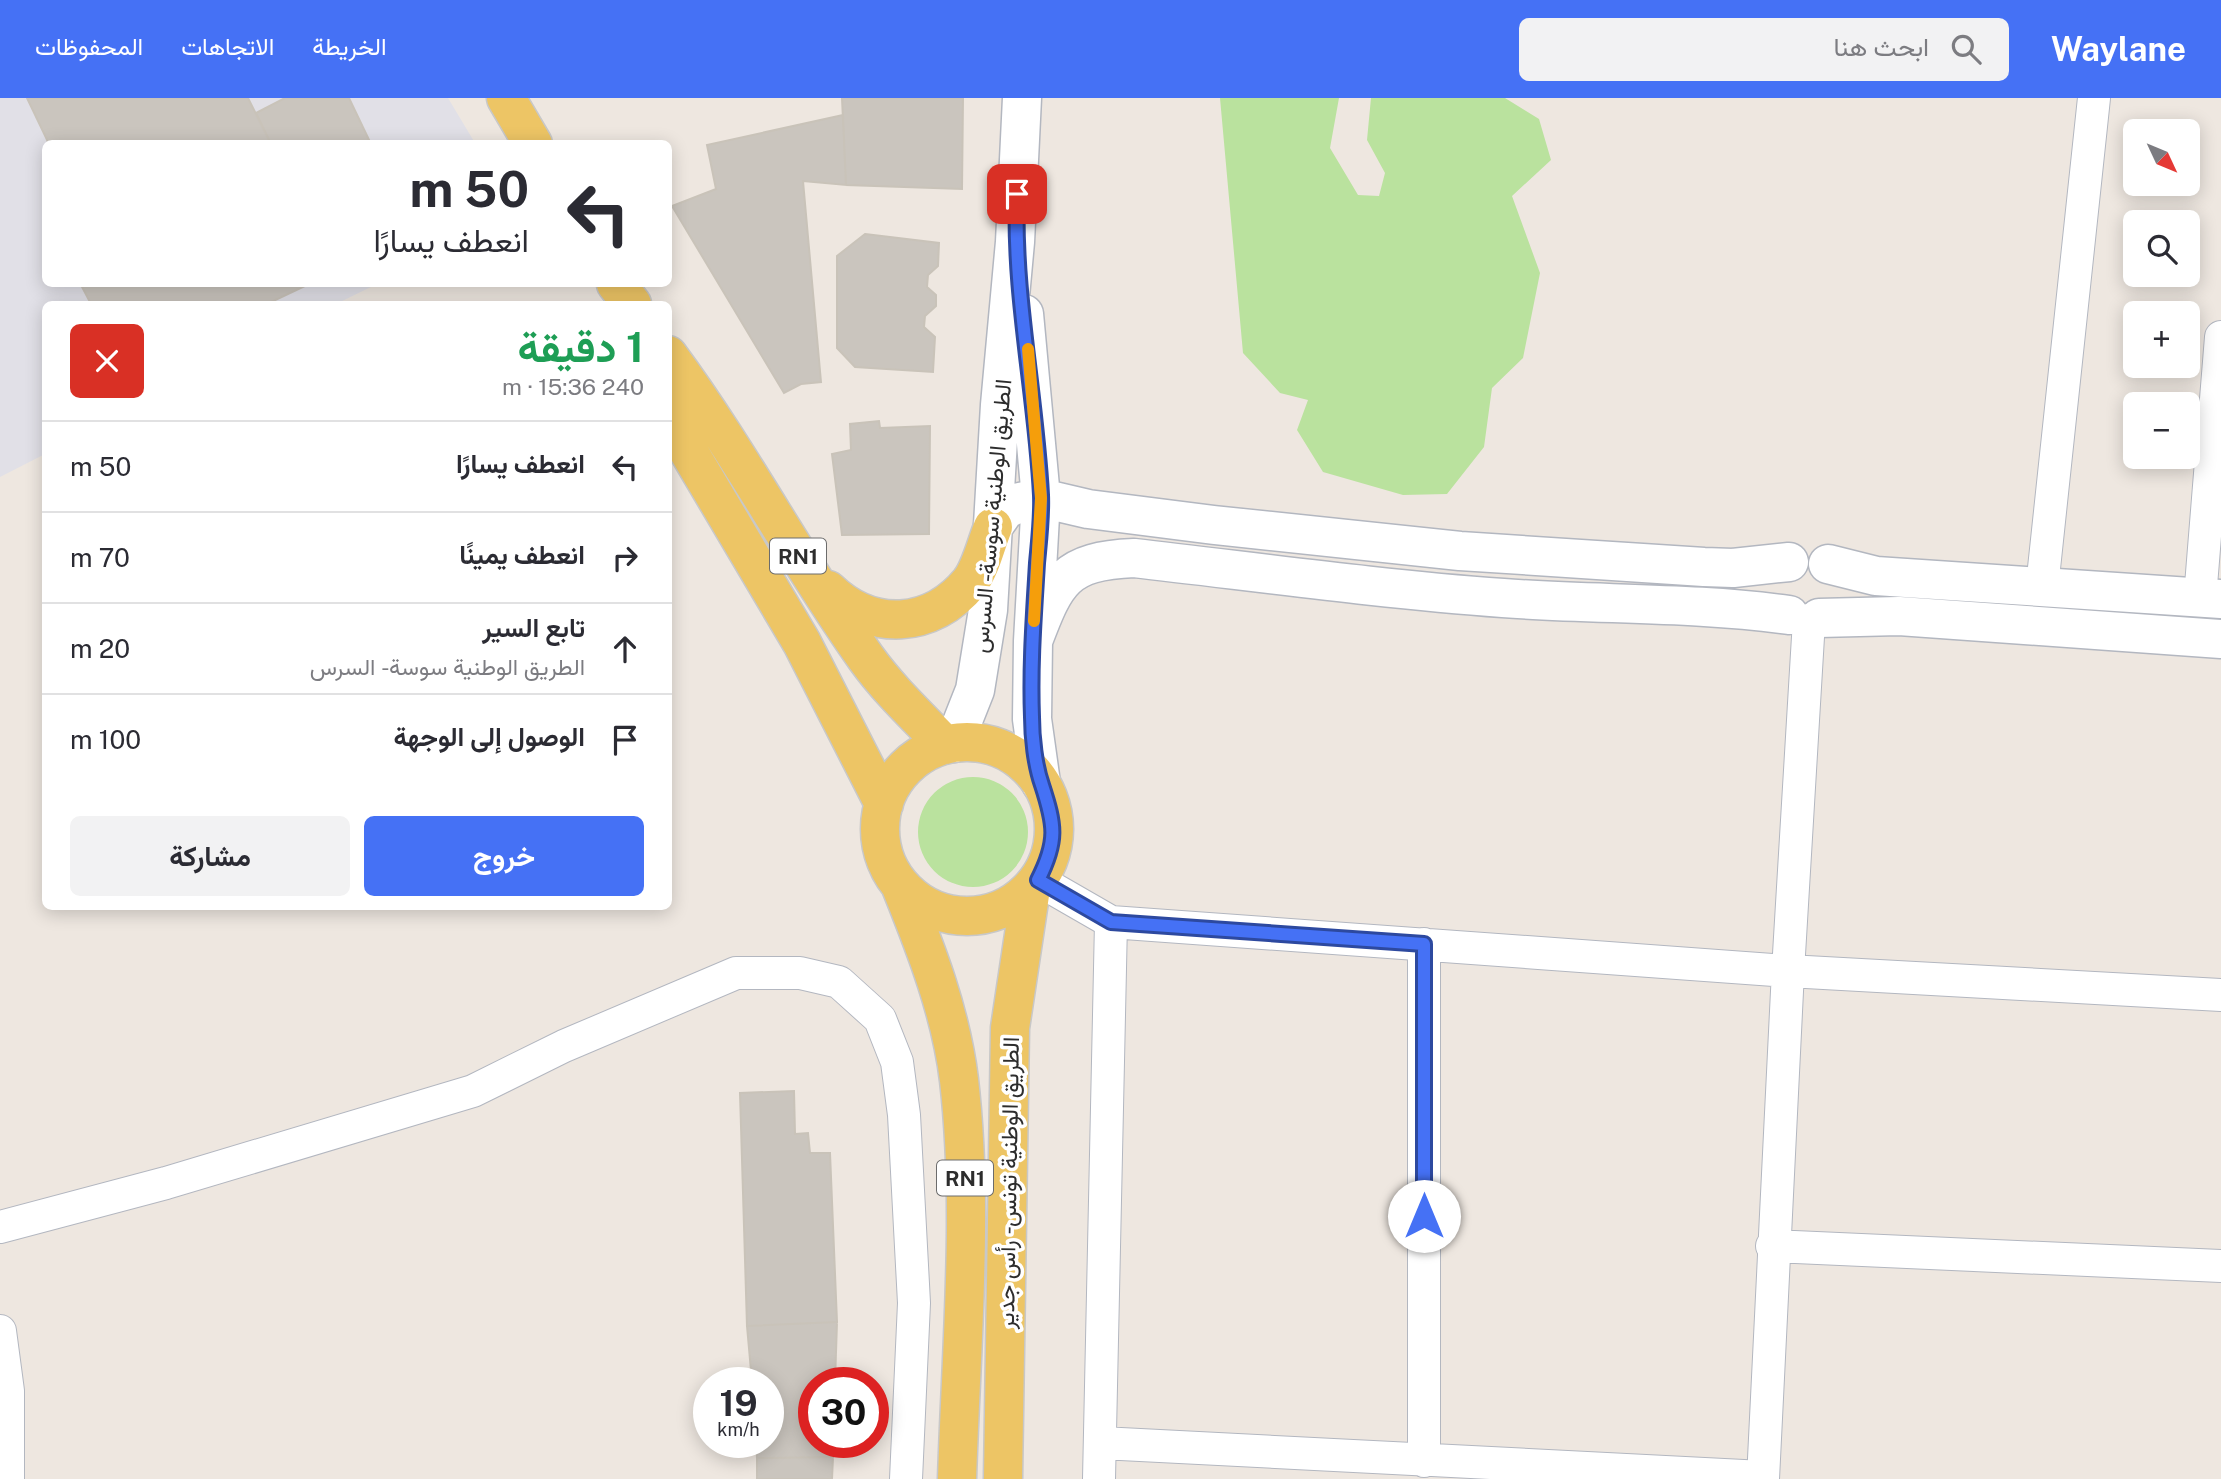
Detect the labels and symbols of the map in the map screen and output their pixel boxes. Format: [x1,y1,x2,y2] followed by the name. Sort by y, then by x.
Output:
[2123,119,2200,196] north arrow
[987,164,1047,224] pin
[966,378,1018,654] street label: الطريق الوطنية سوسة - السرس
[770,538,826,574] road number: RN1
[992,1037,1026,1330] street label: الطريق الوطنية تونس - رأس جدير
[937,1160,993,1196] road number: RN1
[1387,1179,1461,1253] position arrow
[798,1367,889,1458] speed limit sign: 30

